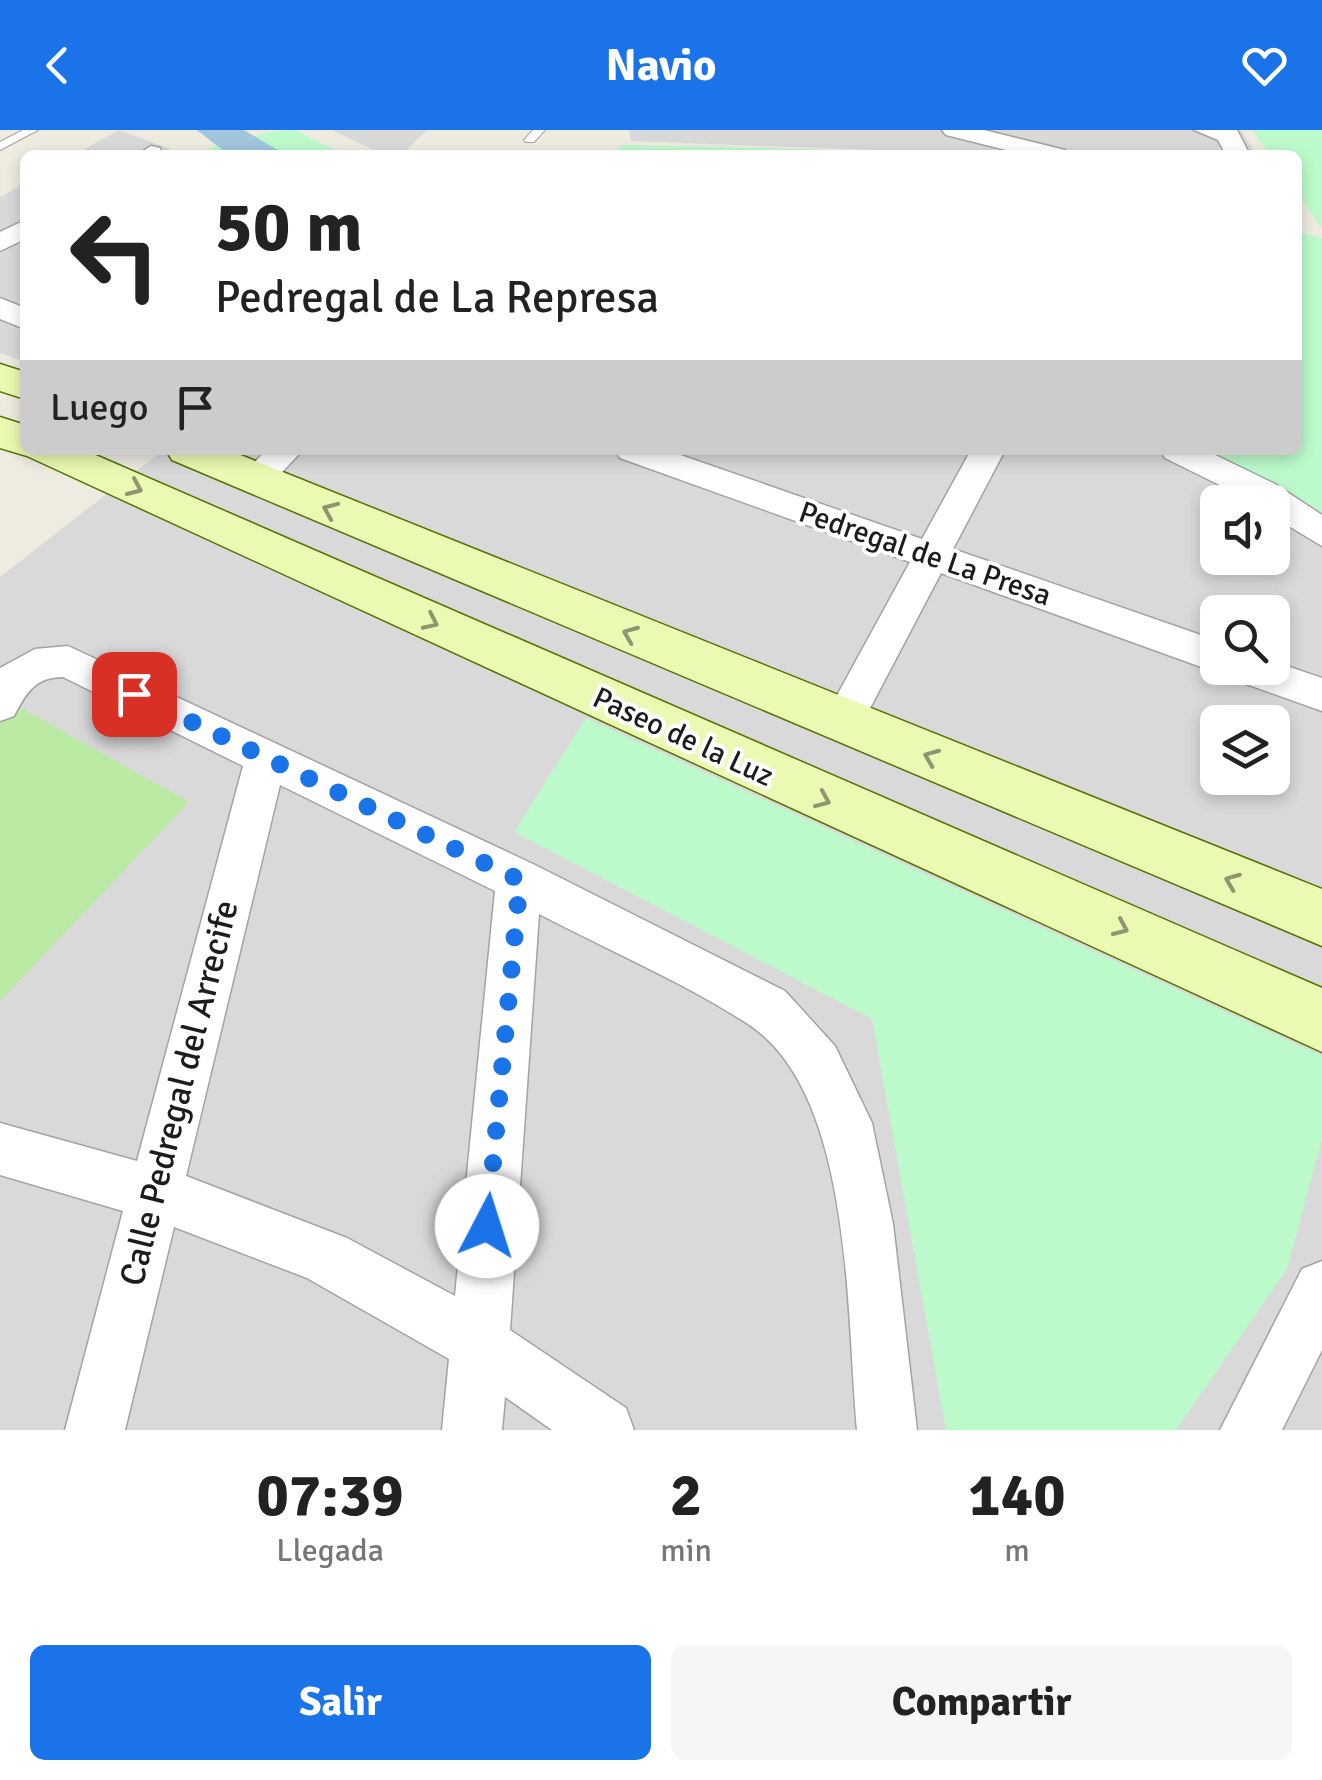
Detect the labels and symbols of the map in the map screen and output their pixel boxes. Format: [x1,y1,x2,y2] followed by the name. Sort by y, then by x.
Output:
[125,476,143,496] one-way arrow
[794,494,1056,614] street label: Pedregal de La Presa
[322,502,340,522] one-way arrow
[421,610,439,630] one-way arrow
[623,626,641,646] one-way arrow
[92,652,177,737] pin
[587,679,779,795] street label: Paseo de la Luz
[923,748,941,768] one-way arrow
[813,788,831,808] one-way arrow
[1224,872,1242,892] one-way arrow
[110,896,248,1290] street label: Calle Pedregal del Arrecife
[1111,916,1129,936] one-way arrow
[435,1174,539,1278] position arrow

